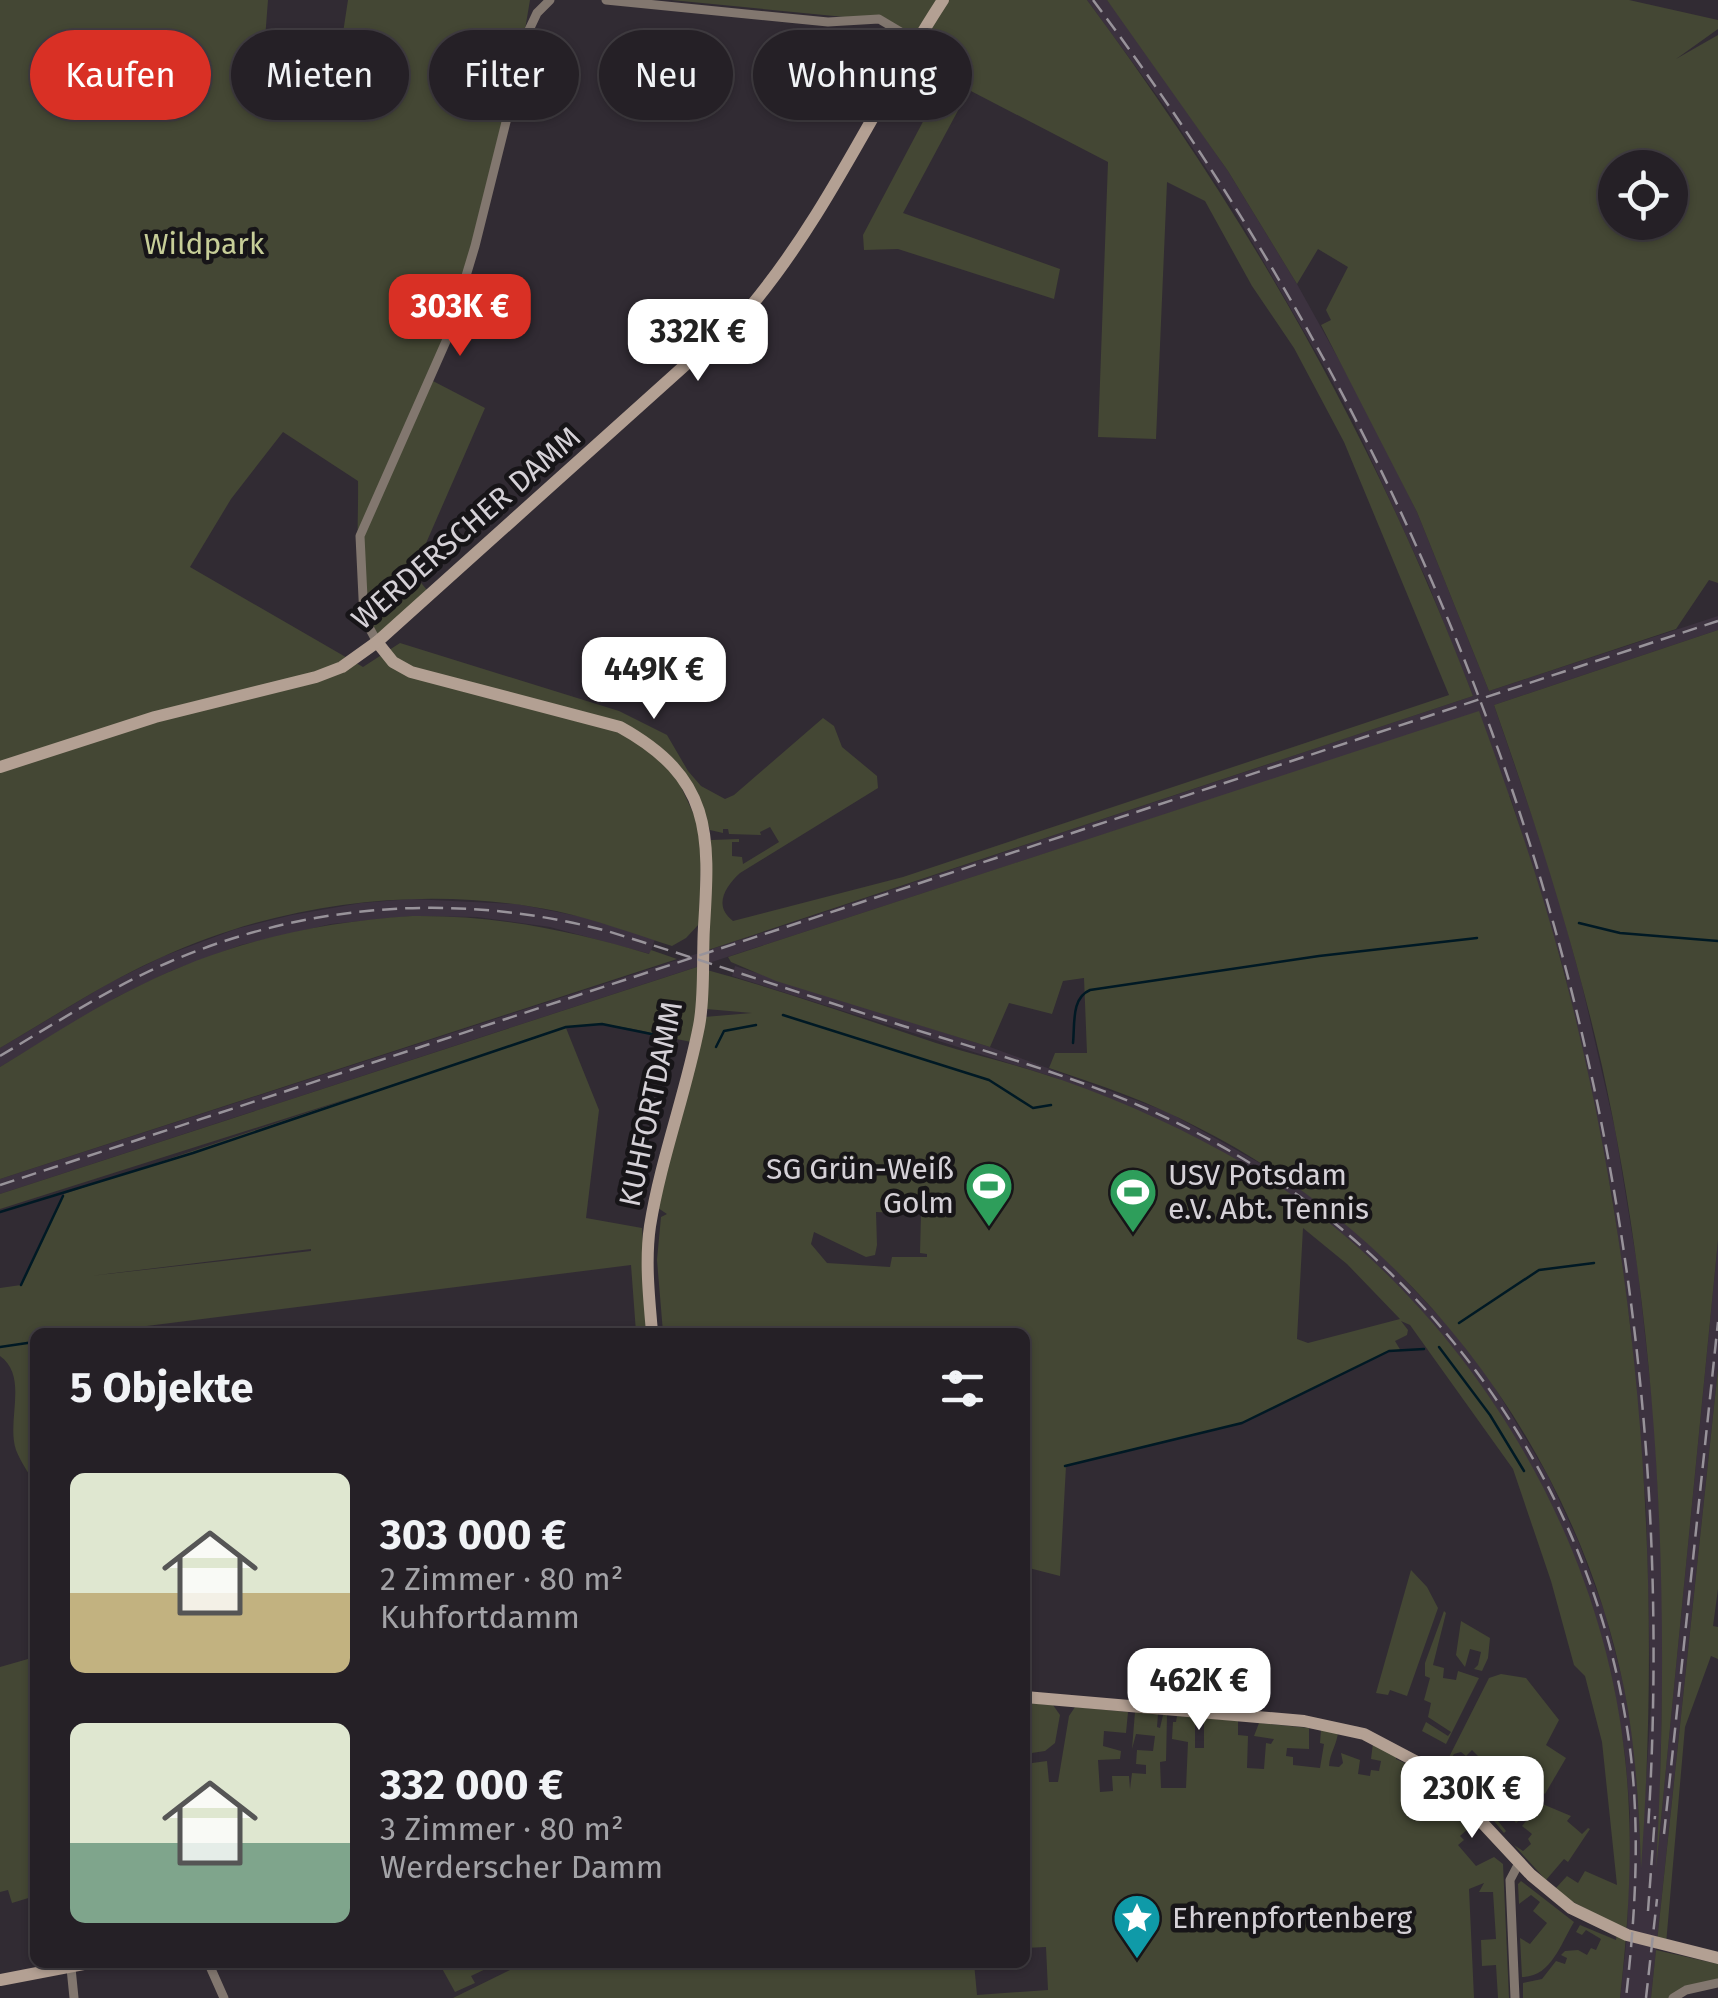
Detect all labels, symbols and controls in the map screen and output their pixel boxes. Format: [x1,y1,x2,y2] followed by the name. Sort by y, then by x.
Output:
[30,30,211,120] chip: Kaufen
[231,30,409,120] chip: Mieten
[429,30,579,120] chip: Filter
[599,30,733,120] chip: Neu
[753,30,972,120] chip: Wohnung
[1598,150,1688,240] map controls
[1598,150,1688,240] button: locate
[144,226,265,262] park label: Wildpark
[379,274,541,359] pin: 303K €
[411,287,509,325] text: 303K €
[617,299,779,384] pin: 332K €
[650,312,746,350] text: 332K €
[344,419,588,637] street label: WERDERSCHER DAMM
[573,637,735,722] pin: 449K €
[604,650,704,688] text: 449K €
[612,998,690,1210] street label: KUHFORTDAMM
[766,1151,954,1221] place label: SG Grün-Weiß Golm
[1168,1157,1369,1227] place label: USV Potsdam e.V. Abt. Tennis
[963,1160,1015,1228] sports icon: SG Grün-Weiß Golm
[1107,1166,1159,1234] sports icon: USV Potsdam e.V. Abt. Tennis
[935,1361,990,1416] icon: filters
[70,1363,253,1413] text: 5 Objekte
[380,1510,566,1560] text: 303 000 €
[150,1513,270,1633] icon: home
[380,1560,623,1598] text: 2 Zimmer · 80 m²
[380,1598,580,1636] text: Kuhfortdamm
[1118,1648,1280,1733] pin: 462K €
[1150,1661,1248,1699] text: 462K €
[1391,1756,1553,1841] pin: 230K €
[380,1760,563,1810] text: 332 000 €
[150,1763,270,1883] icon: home
[1423,1769,1521,1807] text: 230K €
[380,1810,624,1848] text: 3 Zimmer · 80 m²
[380,1848,663,1886] text: Werderscher Damm
[1111,1892,1163,1960] place icon: Ehrenpfortenberg
[1172,1900,1413,1936] place label: Ehrenpfortenberg

